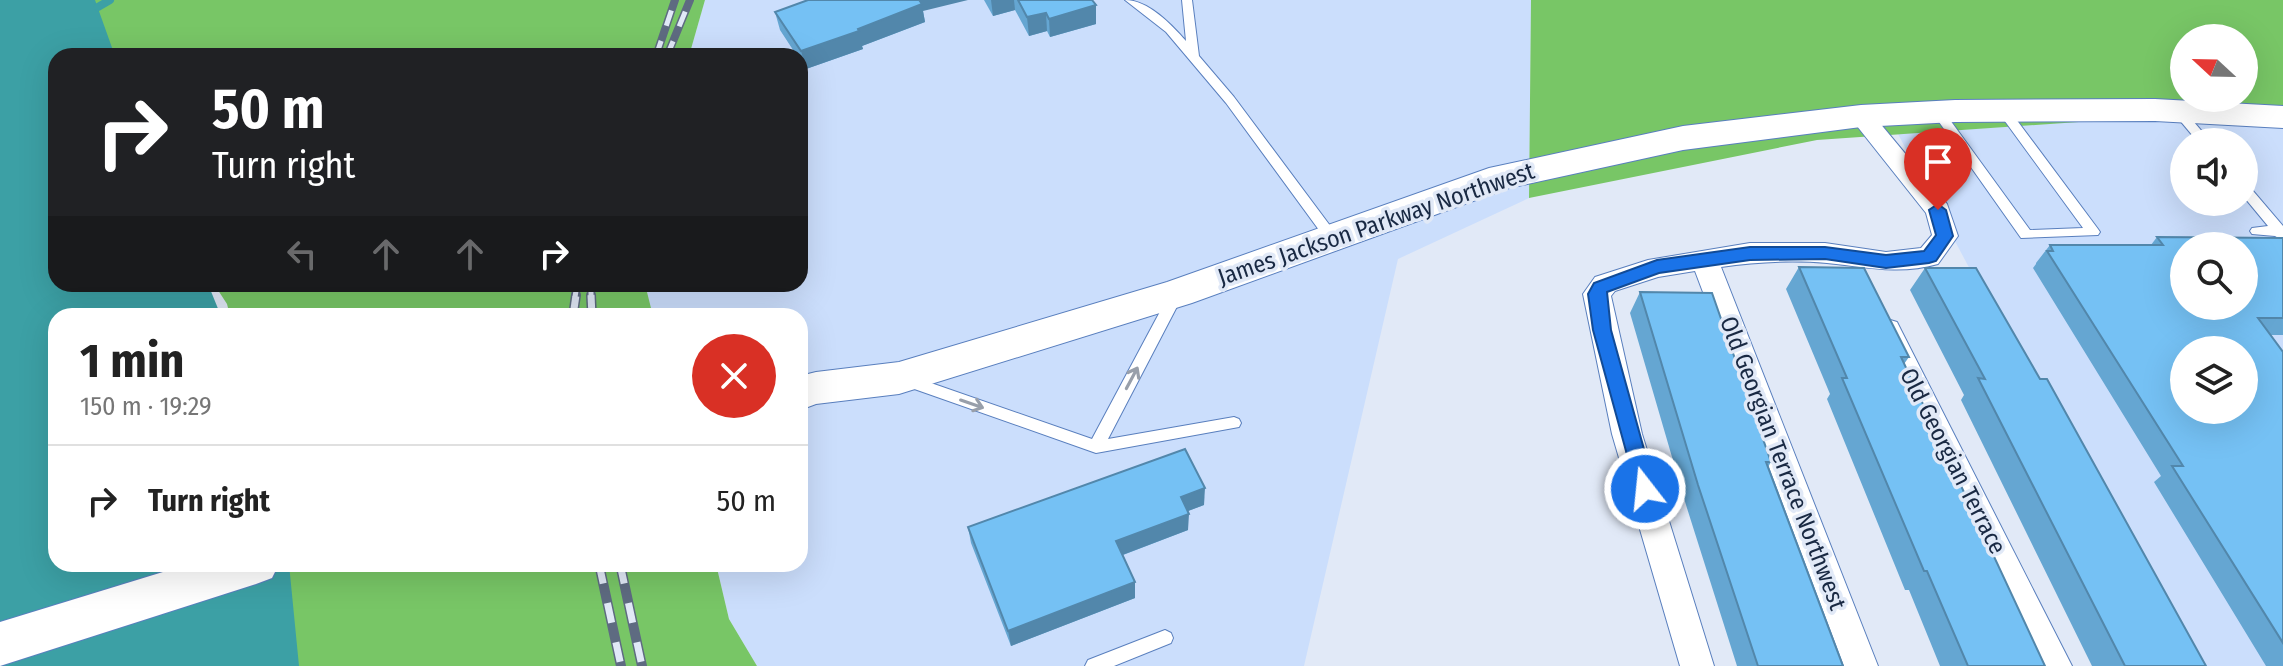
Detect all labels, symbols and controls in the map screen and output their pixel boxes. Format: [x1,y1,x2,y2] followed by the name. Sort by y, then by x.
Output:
[2170,24,2258,112] north arrow
[2170,24,2258,424] map controls
[212,76,324,143] text: 50 m
[80,80,184,184] icon: right
[1904,128,1972,210] pin
[2170,128,2258,216] button: sound
[1916,140,1960,184] icon: arrive
[212,144,355,188] text: Turn right
[1214,157,1538,291] street label: James Jackson Parkway Northwest
[280,232,324,276] icon: left
[364,232,408,276] icon: ahead
[448,232,492,276] icon: ahead
[532,232,576,276] icon: right
[2170,232,2258,320] button: search
[1714,312,1852,614] street label: Old Georgian Terrace Northwest
[80,332,185,390] text: 1 min
[692,334,776,418] button: close
[2170,336,2258,424] button: layers
[1894,364,2012,558] street label: Old Georgian Terrace
[1125,366,1141,390] one-way arrow
[80,391,212,422] text: 150 m · 19:29
[960,397,985,412] one-way arrow
[1603,447,1687,531] position arrow
[80,479,124,523] icon: right
[148,483,270,519] text: Turn right
[716,483,776,519] text: 50 m

